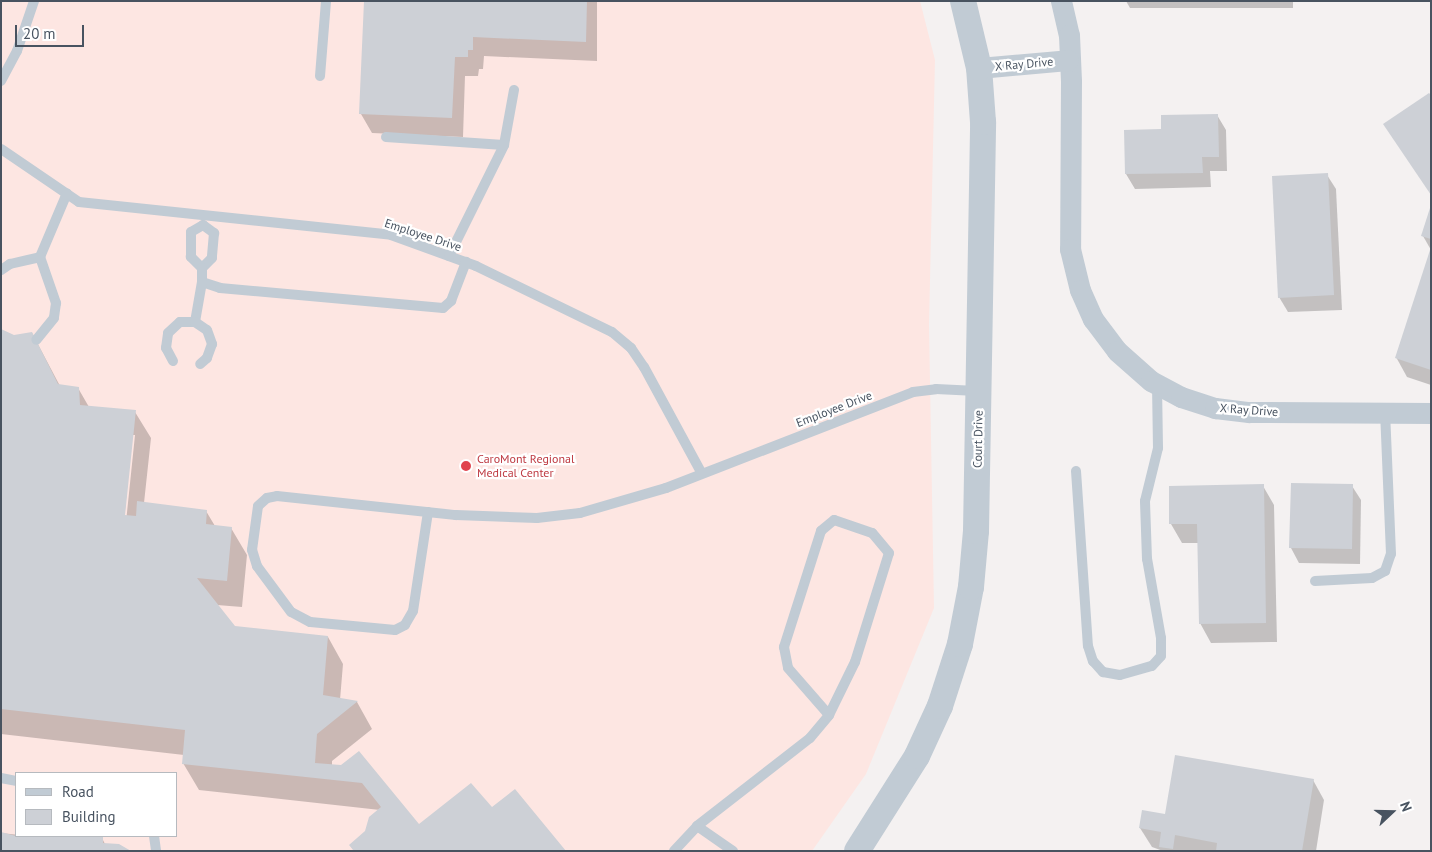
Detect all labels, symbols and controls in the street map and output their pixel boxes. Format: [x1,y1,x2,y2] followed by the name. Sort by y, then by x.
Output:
[18,15,86,47] scale bar
[23,24,56,43] text: 20 m
[994,54,1054,74] street label: X Ray Drive
[383,216,463,254] street label: Employee Drive
[794,388,874,430] street label: Employee Drive
[1219,401,1279,419] street label: X Ray Drive
[970,410,986,468] street label: Court Drive
[477,452,575,480] place label: CaroMont Regional Medical Center
[459,459,473,473] marker: CaroMont Regional Medical Center
[15,772,178,837] legend
[62,782,94,801] text: Road
[1367,787,1417,837] north arrow
[1396,799,1416,814] text: N
[62,807,116,826] text: Building

